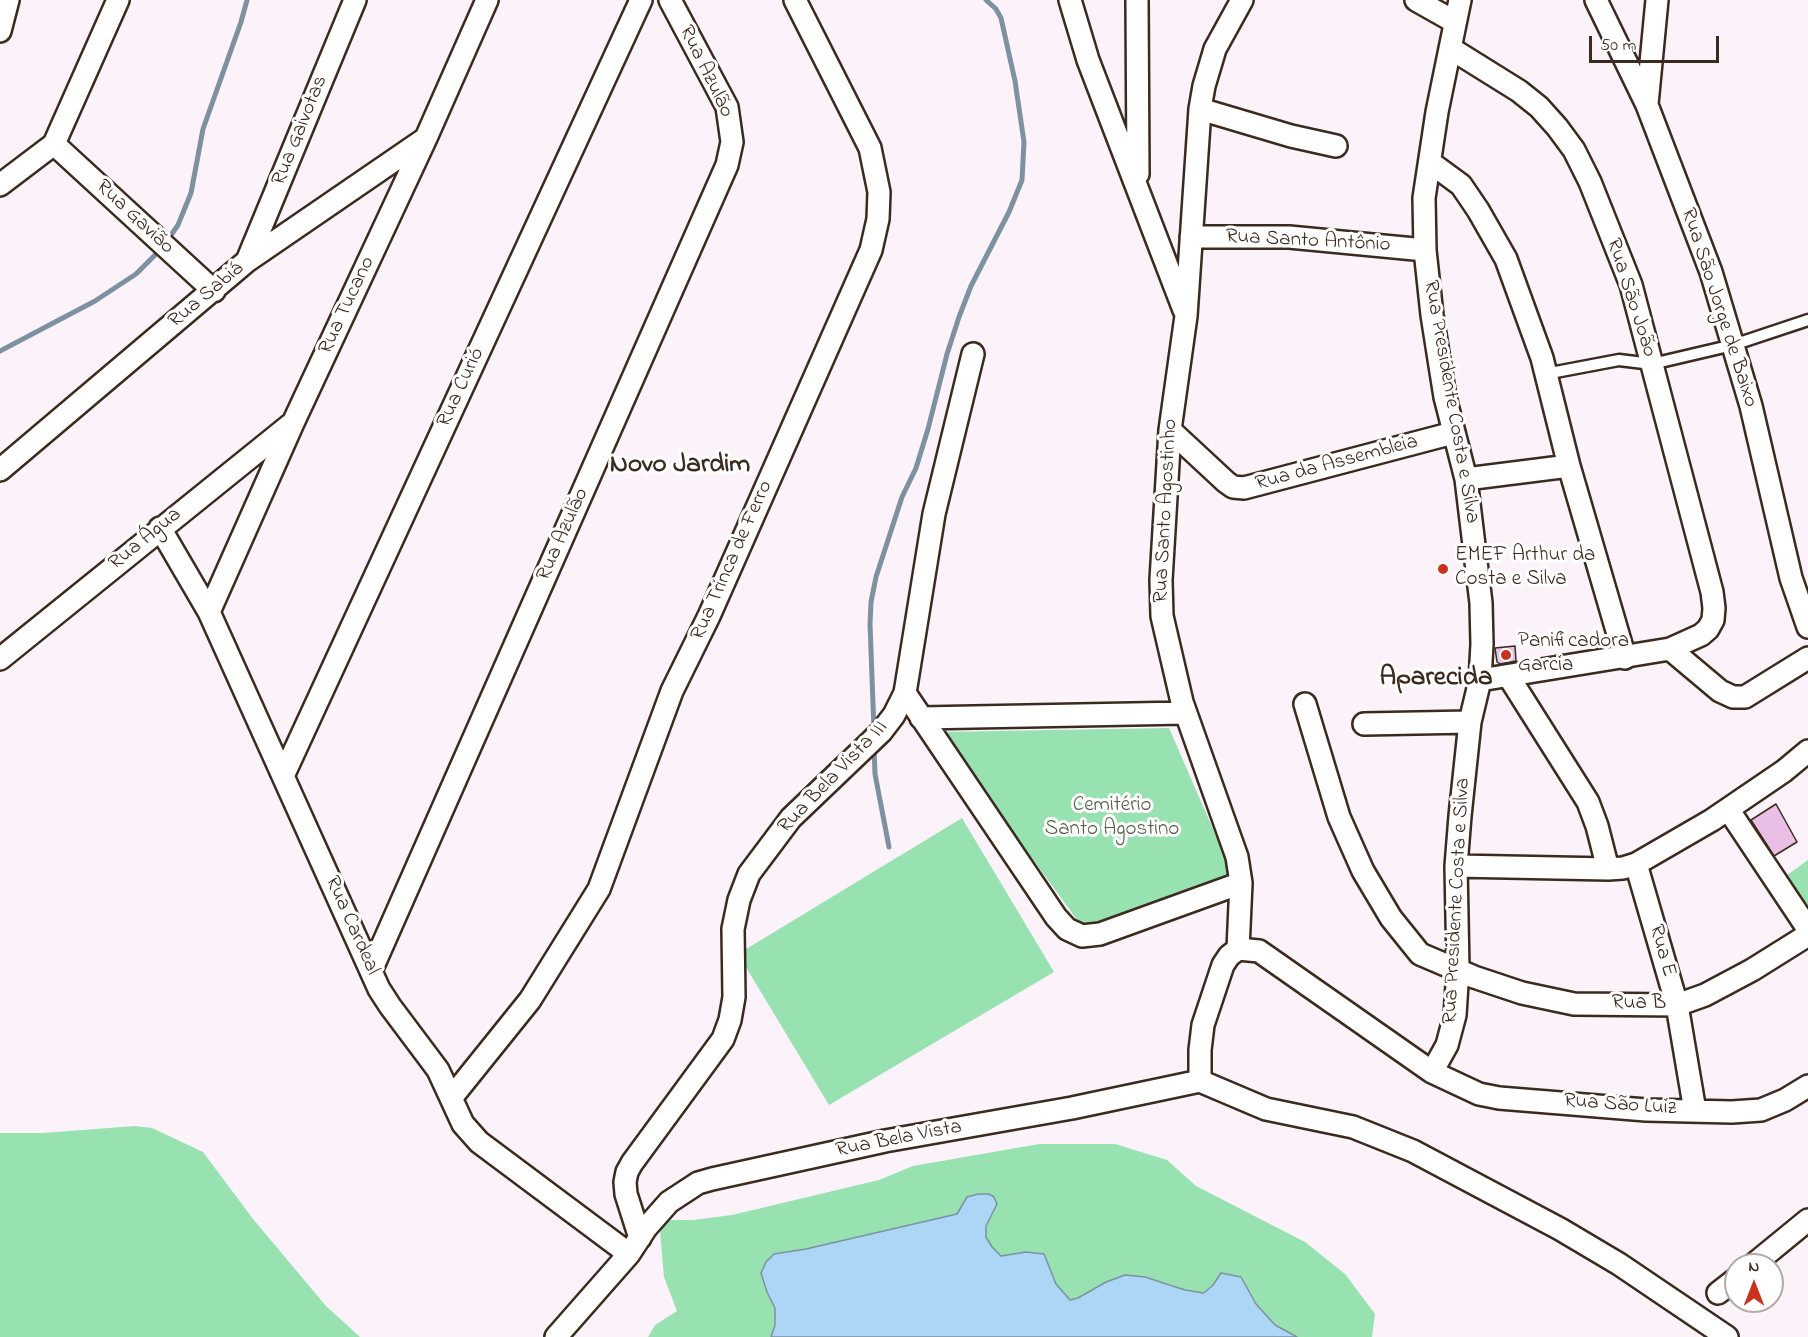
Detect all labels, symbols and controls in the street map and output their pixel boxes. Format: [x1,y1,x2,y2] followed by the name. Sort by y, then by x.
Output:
[672,22,738,122] street label: Rua Azulão
[1592,24,1722,62] scale bar
[1600,33,1637,59] text: 50 m
[267,72,335,190] street label: Rua Gaivotas
[90,175,178,261] street label: Rua Gavião
[1674,205,1762,411] street label: Rua São Jorge de Baixo
[1225,225,1391,259] street label: Rua Santo Antônio
[1599,236,1661,360] street label: Rua São João
[314,253,382,359] street label: Rua Tucano
[164,257,250,335] street label: Rua Sabiá
[1416,278,1484,526] street label: Rua Presidente Costa e Silva
[433,344,491,432] street label: Rua Curió
[1150,418,1184,604] street label: Rua Santo Agostinho
[1253,430,1421,498] street label: Rua da Assembleia
[610,451,750,483] district label: Novo Jardim
[686,477,780,645] street label: Rua Trinca de Ferro
[532,485,596,585] street label: Rua Azulão
[105,503,187,577] street label: Rua Água
[1455,544,1595,594] place label: EMEF Arthur da Costa e Silva
[1436,562,1450,576] marker: EMEF Arthur da Costa e Silva
[1518,630,1629,680] place label: Panificadora Garcia
[1499,648,1513,662] marker: Panificadora Garcia
[1380,664,1492,696] district label: Aparecida
[774,716,894,840] street label: Rua Bela Vista III
[1439,777,1477,1025] street label: Rua Presidente Costa e Silva
[1045,794,1179,844] park label: Cemitério Santo Agostino
[318,873,384,979] street label: Rua Cardeal
[1642,922,1680,980] street label: Rua E
[1612,992,1666,1018] street label: Rua B
[1563,1089,1677,1123] street label: Rua São Luiz
[834,1115,964,1165] street label: Rua Bela Vista
[1724,1253,1784,1313] north arrow
[1749,1255,1759,1279] text: N

